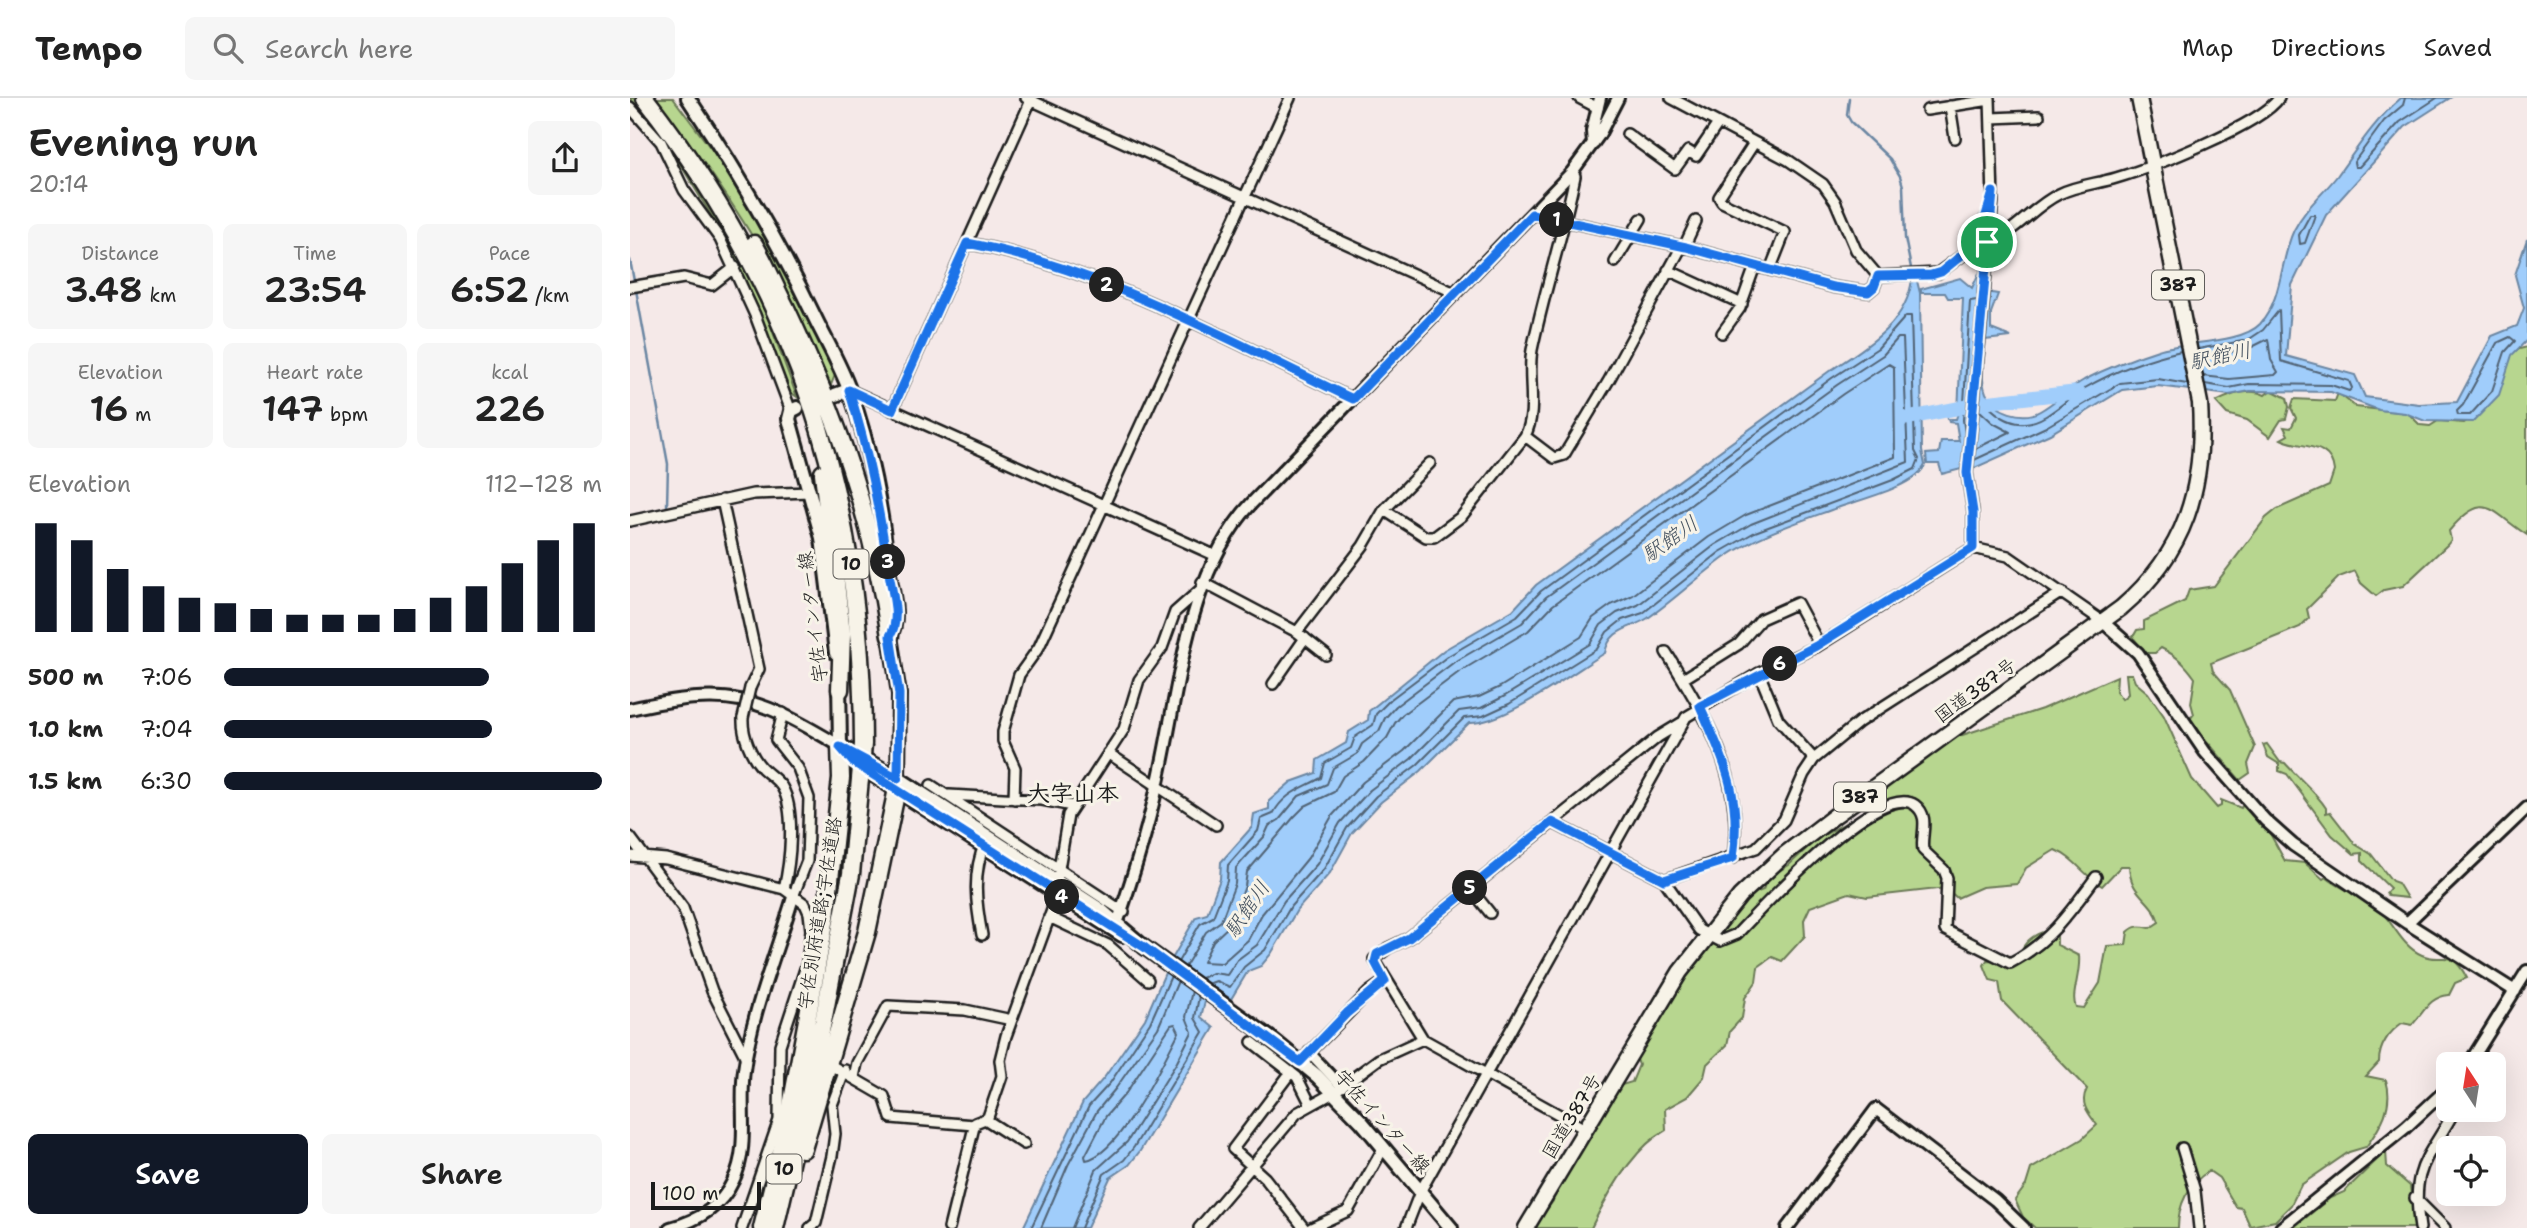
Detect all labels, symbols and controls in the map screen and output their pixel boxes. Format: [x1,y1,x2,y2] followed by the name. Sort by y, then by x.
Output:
[185,17,675,80] search box
[35,26,143,71] text: Tempo
[209,29,247,67] icon: search
[265,31,414,66] text: Search here
[2182,32,2233,64] text: Map
[2271,32,2386,64] text: Directions
[2424,32,2492,64] text: Saved
[28,117,258,168] text: Evening run
[528,121,602,195] button: share
[28,169,88,199] text: 20:14
[1539,202,1574,238] pin: 1
[1552,207,1561,232] text: 1
[1957,212,2017,272] pin
[1968,223,2006,261] icon: arrive
[81,241,159,266] text: Distance
[293,241,337,266] text: Time
[489,241,531,266] text: Pace
[64,266,143,313] text: 3.48
[263,266,367,313] text: 23:54
[450,266,529,313] text: 6:52
[1090,268,1124,302] pin: 2
[2152,270,2204,300] road number: 387
[1100,272,1113,297] text: 2
[143,283,176,308] text: km
[529,283,569,308] text: /km
[2186,336,2254,376] water label: 駅館川
[78,360,163,385] text: Elevation
[267,360,363,385] text: Heart rate
[491,360,528,385] text: kcal
[89,385,128,432] text: 16
[262,385,323,432] text: 147
[474,385,546,432] text: 226
[128,402,151,427] text: m
[323,402,368,427] text: bpm
[28,469,131,499] text: Elevation
[485,469,602,499] text: 112–128 m
[1636,509,1704,569] water label: 駅館川
[870,545,906,580] pin: 3
[881,549,894,574] text: 3
[792,550,833,684] street label: 宇佐インター線
[834,550,868,578] road number: 10
[1762,646,1798,682] pin: 6
[1773,651,1786,676] text: 6
[1929,652,2021,728] street label: 国道387号
[28,662,103,692] text: 500 m
[140,662,193,692] text: 7:06
[28,714,103,744] text: 1.0 km
[140,714,192,744] text: 7:04
[28,766,102,796] text: 1.5 km
[140,766,192,796] text: 6:30
[1027,778,1119,808] district label: 大字山本
[1834,782,1886,812] road number: 387
[792,815,847,1011] street label: 宇佐別府道路;宇佐道路
[1452,870,1488,906] pin: 5
[1218,875,1276,943] water label: 駅館川
[1464,875,1475,900] text: 5
[1044,880,1080,914] pin: 4
[1055,884,1068,909] text: 4
[2436,1052,2506,1122] north arrow
[2436,1052,2506,1206] map controls
[1329,1064,1436,1179] street label: 宇佐インター線
[1536,1069,1607,1163] street label: 国道387号
[28,1134,308,1214] button: Save
[322,1134,602,1214] button: Share
[2436,1136,2506,1206] button: locate
[766,1154,802,1184] road number: 10
[651,1179,761,1211] scale bar
[662,1181,719,1206] text: 100 m

